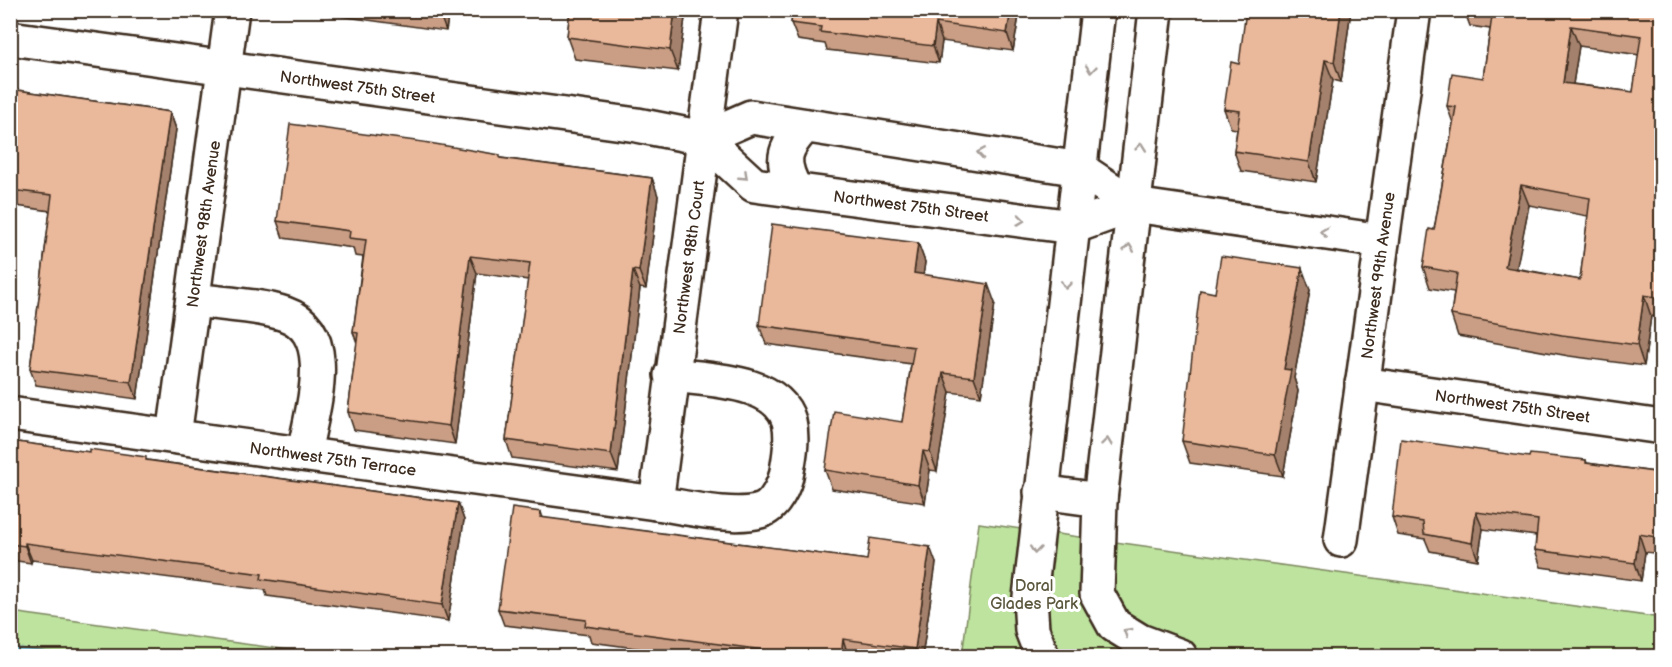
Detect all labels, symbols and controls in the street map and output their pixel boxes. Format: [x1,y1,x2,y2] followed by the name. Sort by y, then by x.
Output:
[1085,64,1098,73] one-way arrow
[279,68,436,108] street label: Northwest 75th Street
[184,139,225,309] street label: Northwest 98th Avenue
[1134,142,1146,151] one-way arrow
[976,148,985,160] one-way arrow
[737,169,748,180] one-way arrow
[670,179,709,335] street label: Northwest 98th Court
[832,188,990,227] street label: Northwest 75th Street
[1358,190,1400,360] street label: Northwest 99th Avenue
[1016,214,1025,226] one-way arrow
[1320,227,1329,239] one-way arrow
[1122,243,1135,252] one-way arrow
[1060,280,1073,290] one-way arrow
[1433,387,1591,428] street label: Northwest 75th Street
[1100,437,1112,446] one-way arrow
[248,439,418,481] street label: Northwest 75th Terrace
[1029,546,1042,555] one-way arrow
[990,577,1078,614] park label: Doral Glades Park
[1123,628,1133,640] one-way arrow

